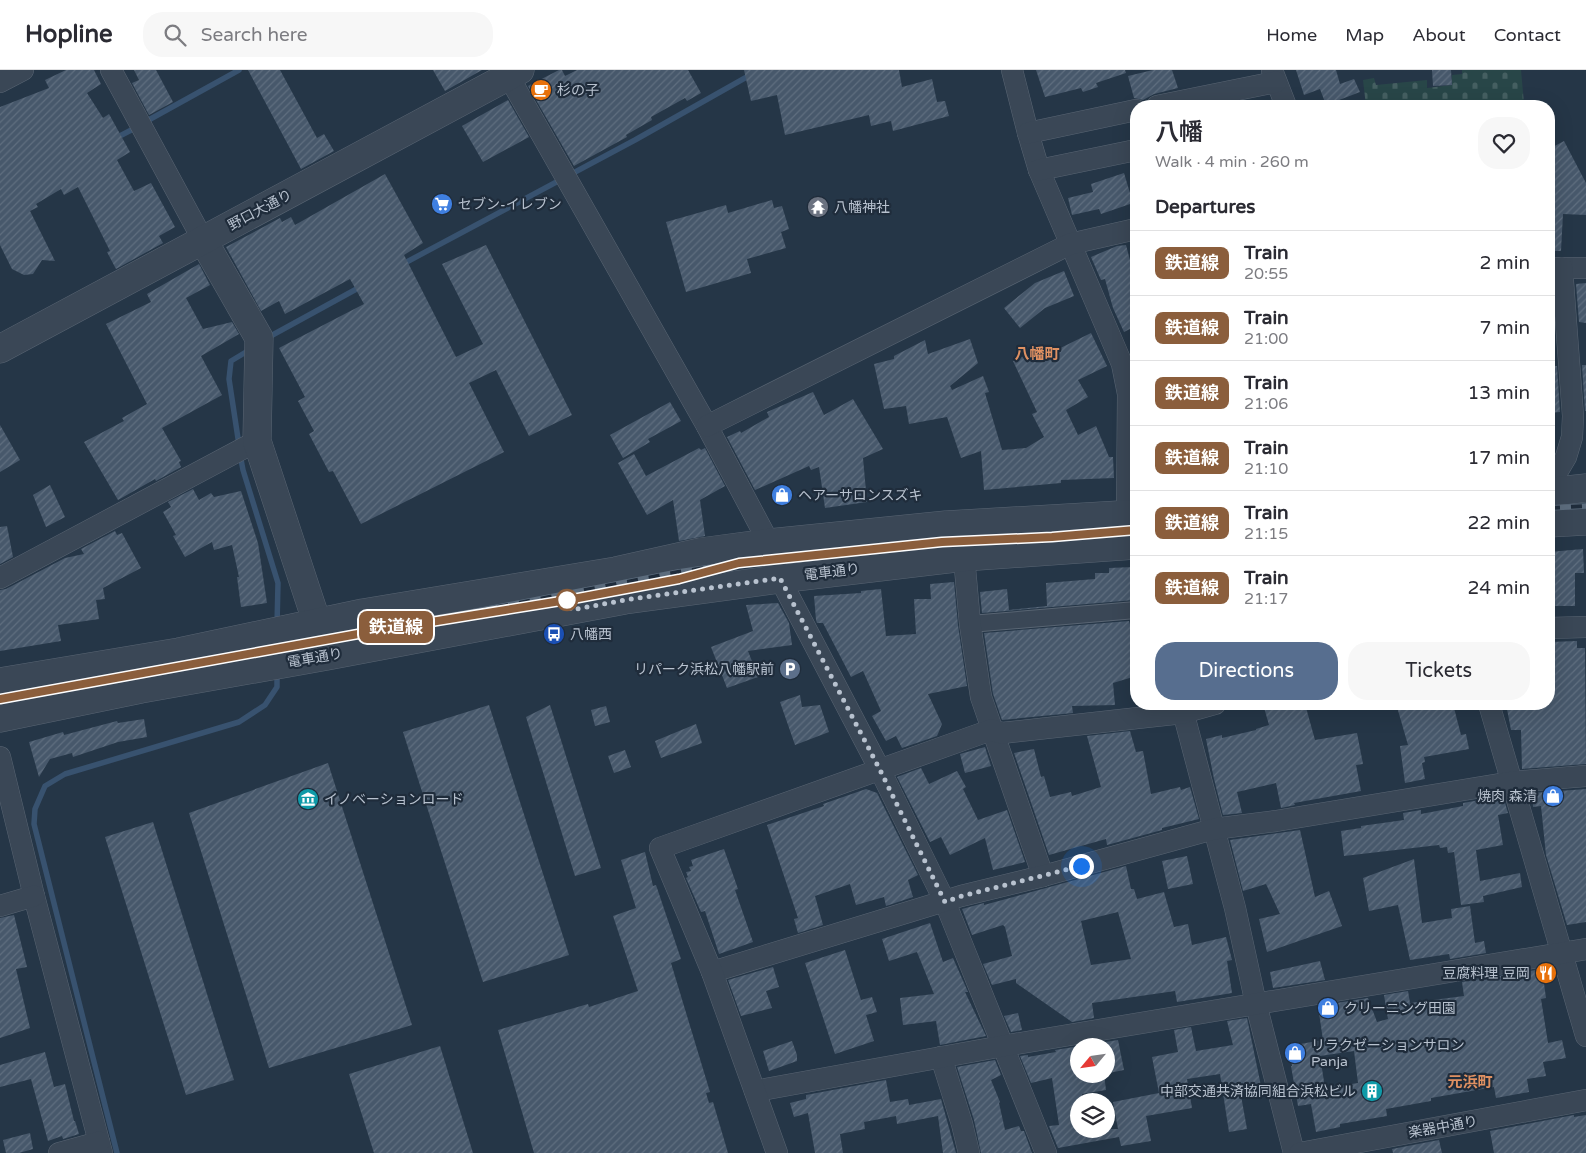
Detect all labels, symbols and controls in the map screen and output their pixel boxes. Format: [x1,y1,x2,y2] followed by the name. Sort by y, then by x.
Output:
[143,12,493,57] search box
[25,20,113,49] text: Hopline
[161,21,189,49] icon: search
[201,24,308,46] text: Search here
[1266,24,1317,46] text: Home
[1345,24,1384,46] text: Map
[1412,24,1466,46] text: About
[1494,24,1561,46] text: Contact
[529,78,553,102] cafe icon: 杉の子
[557,82,599,99] place label: 杉の子
[1478,117,1530,169] button: heart
[1155,118,1203,147] text: 八幡
[1155,152,1309,172] text: Walk · 4 min · 260 m
[225,186,295,234] street label: 野口大通り
[430,192,454,216] supermarket icon: セブン-イレブン
[806,195,830,219] temple icon: 八幡神社
[458,196,562,213] place label: セブン-イレブン
[1155,196,1255,218] text: Departures
[834,199,890,216] place label: 八幡神社
[1244,242,1289,264] text: Train
[1165,252,1219,274] text: 鉄道線
[1479,252,1530,274] text: 2 min
[1244,264,1288,284] text: 20:55
[1244,307,1289,329] text: Train
[1165,317,1219,339] text: 鉄道線
[1479,317,1530,339] text: 7 min
[1244,329,1288,349] text: 21:00
[1014,345,1060,363] district label: 八幡町
[1244,372,1289,394] text: Train
[1165,382,1219,404] text: 鉄道線
[1467,382,1530,404] text: 13 min
[1244,394,1288,414] text: 21:06
[1244,437,1289,459] text: Train
[1165,447,1219,469] text: 鉄道線
[1467,447,1530,469] text: 17 min
[1244,459,1288,479] text: 21:10
[770,483,794,507] shop icon: ヘアーサロンスズキ
[798,487,923,504] place label: ヘアーサロンスズキ
[1244,502,1289,524] text: Train
[1165,512,1219,534] text: 鉄道線
[1467,512,1530,534] text: 22 min
[1244,524,1288,544] text: 21:15
[803,560,861,584] street label: 電車通り
[1244,567,1289,589] text: Train
[1165,577,1219,599] text: 鉄道線
[1467,577,1530,599] text: 24 min
[556,589,578,611] unlabelled marker
[1244,589,1288,609] text: 21:17
[367,611,425,643] line badge: 鉄道線
[369,616,423,638] text: 鉄道線
[542,622,566,646] bus stop icon: 八幡西
[570,626,612,643] place label: 八幡西
[1155,642,1338,700] button: Directions
[1348,642,1530,700] button: Tickets
[286,645,344,671] street label: 電車通り
[778,657,802,681] parking icon: リパーク浜松八幡駅前
[634,661,774,678] place label: リパーク浜松八幡駅前
[1541,784,1565,808] shop icon: 焼肉 森清
[296,787,320,811] museum icon: イノベーションロード
[1477,788,1537,805] place label: 焼肉 森清
[324,791,464,808] place label: イノベーションロード
[1069,854,1094,879] your location
[1534,961,1558,985] restaurant icon: 豆腐料理 豆岡
[1442,965,1530,982] place label: 豆腐料理 豆岡
[1316,996,1340,1020] shop icon: クリーニング田園
[1344,1000,1456,1017] place label: クリーニング田園
[1311,1037,1465,1070] place label: リラクゼーションサロン Panja
[1070,1038,1115,1082] north arrow
[1070,1038,1115,1138] map controls
[1283,1041,1307,1065] shop icon: リラクゼーションサロン Panja
[1447,1073,1493,1091] district label: 元浜町
[1360,1079,1384,1103] building icon: 中部交通共済協同組合浜松ビル
[1160,1083,1356,1100] place label: 中部交通共済協同組合浜松ビル
[1070,1093,1115,1138] button: layers
[1407,1113,1479,1141] street label: 楽器中通り

